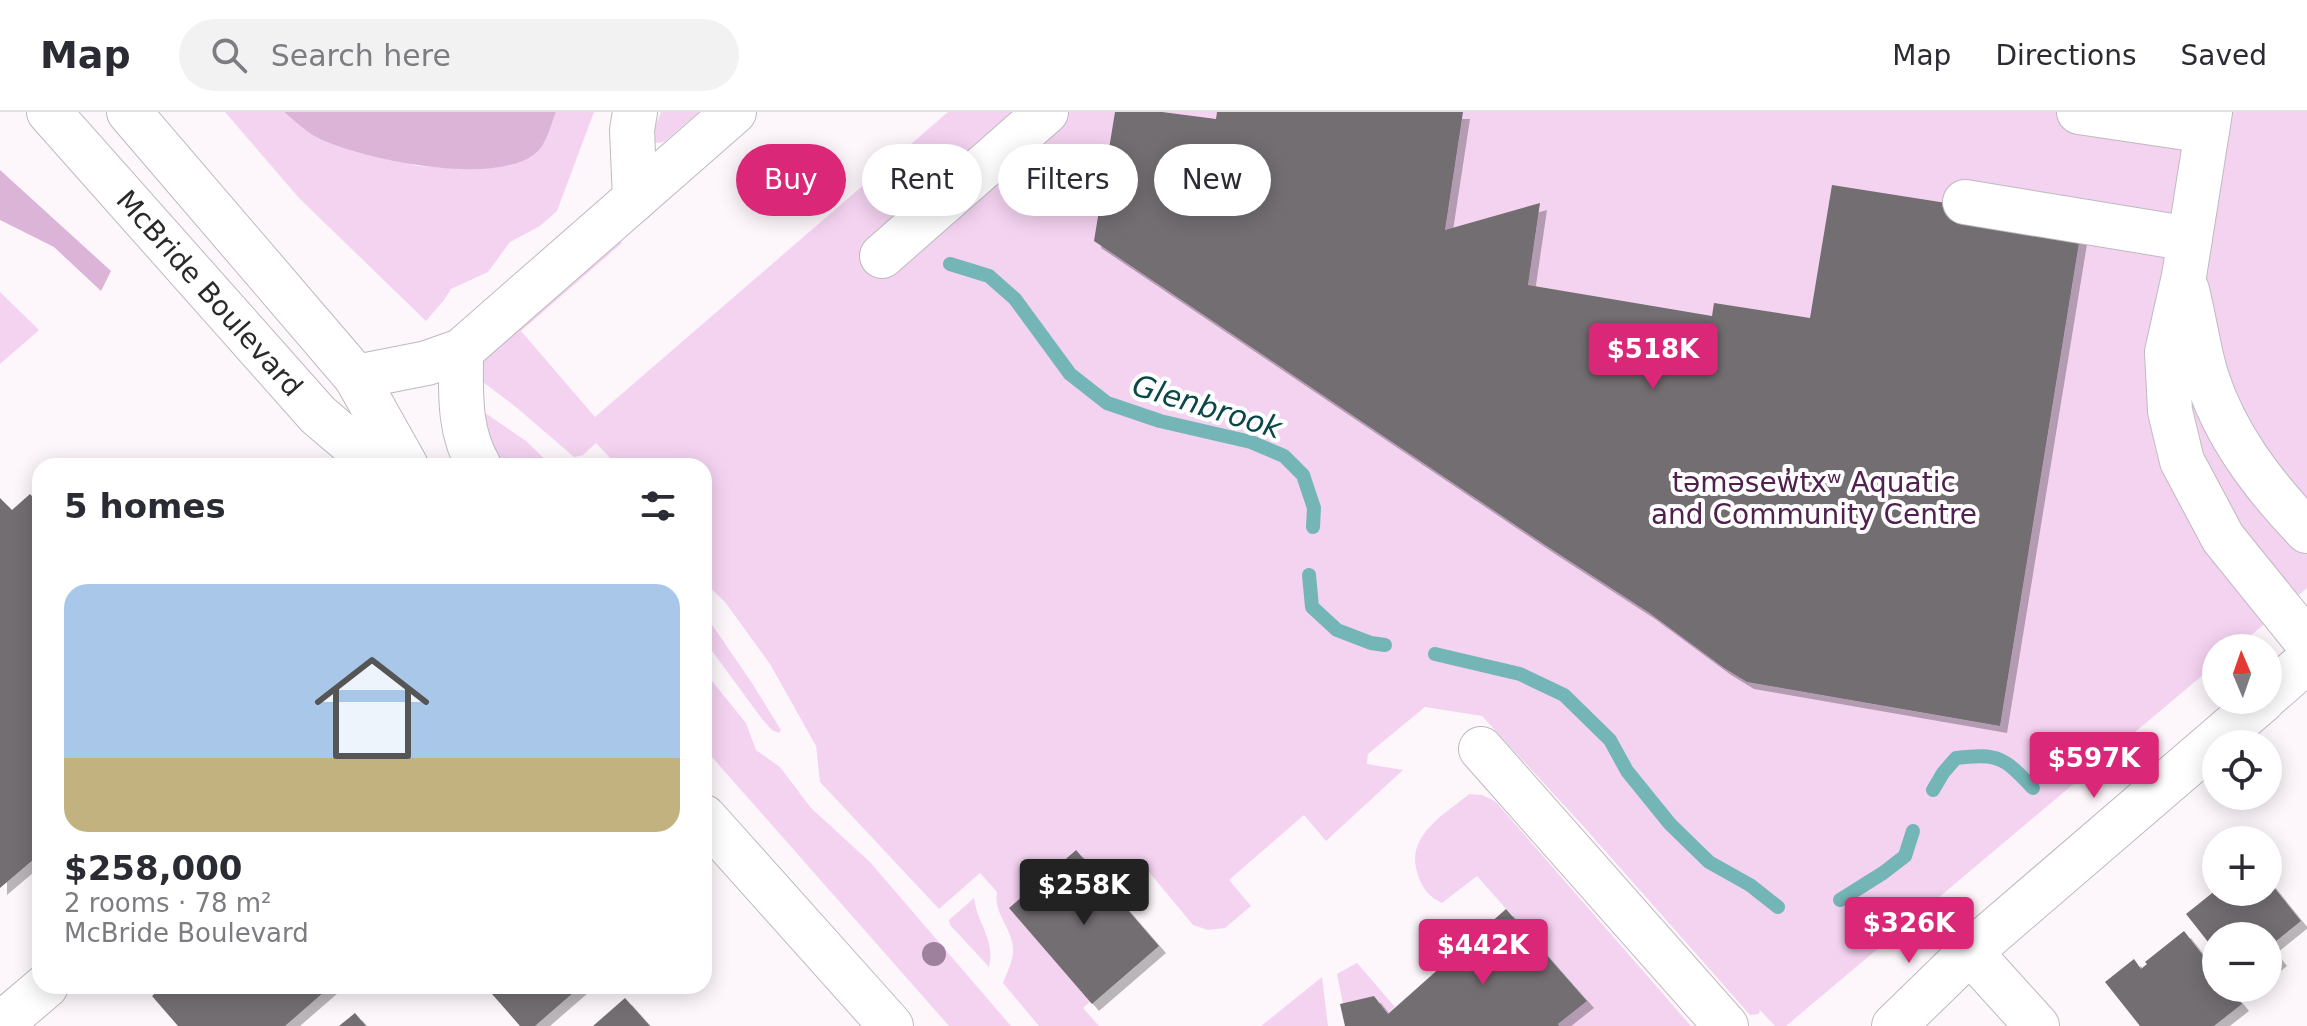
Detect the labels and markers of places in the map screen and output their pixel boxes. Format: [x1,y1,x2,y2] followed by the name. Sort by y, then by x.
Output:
[1597,323,1709,391] pin: $518K
[2038,732,2150,800] pin: $597K
[1028,859,1140,927] pin: $258K
[1853,897,1965,965] pin: $326K
[1427,919,1539,987] pin: $442K

